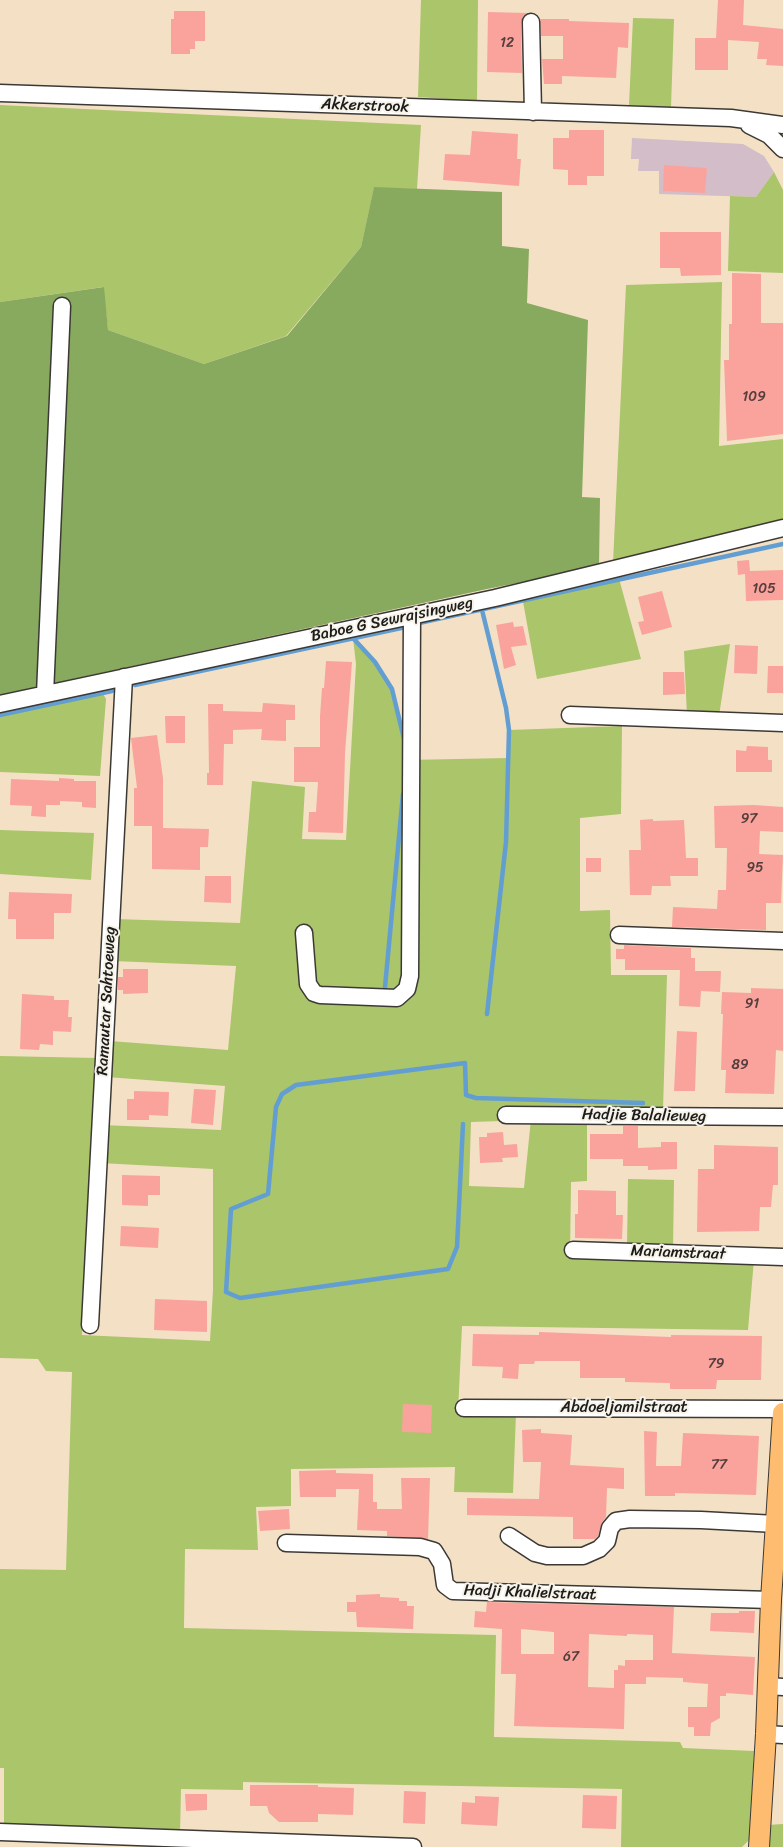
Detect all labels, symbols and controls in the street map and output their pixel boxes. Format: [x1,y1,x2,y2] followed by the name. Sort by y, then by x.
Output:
[500,35,514,51] house number: 12
[321,95,409,117] street label: Akkerstrook
[742,389,766,405] house number: 109
[752,581,776,597] house number: 105
[309,593,475,647] street label: Baboe G Sewrajsingweg
[741,811,757,827] house number: 97
[746,860,764,876] house number: 95
[94,926,120,1076] street label: Ramautar Sahtoeweg
[745,996,759,1012] house number: 91
[731,1057,749,1073] house number: 89
[582,1105,706,1127] street label: Hadjie Balalieweg
[630,1242,726,1264] street label: Mariamstraat
[708,1356,724,1372] house number: 79
[560,1398,688,1418] street label: Abdoeljamilstraat
[711,1457,727,1473] house number: 77
[463,1581,597,1605] street label: Hadji Khalielstraat
[563,1649,579,1665] house number: 67

